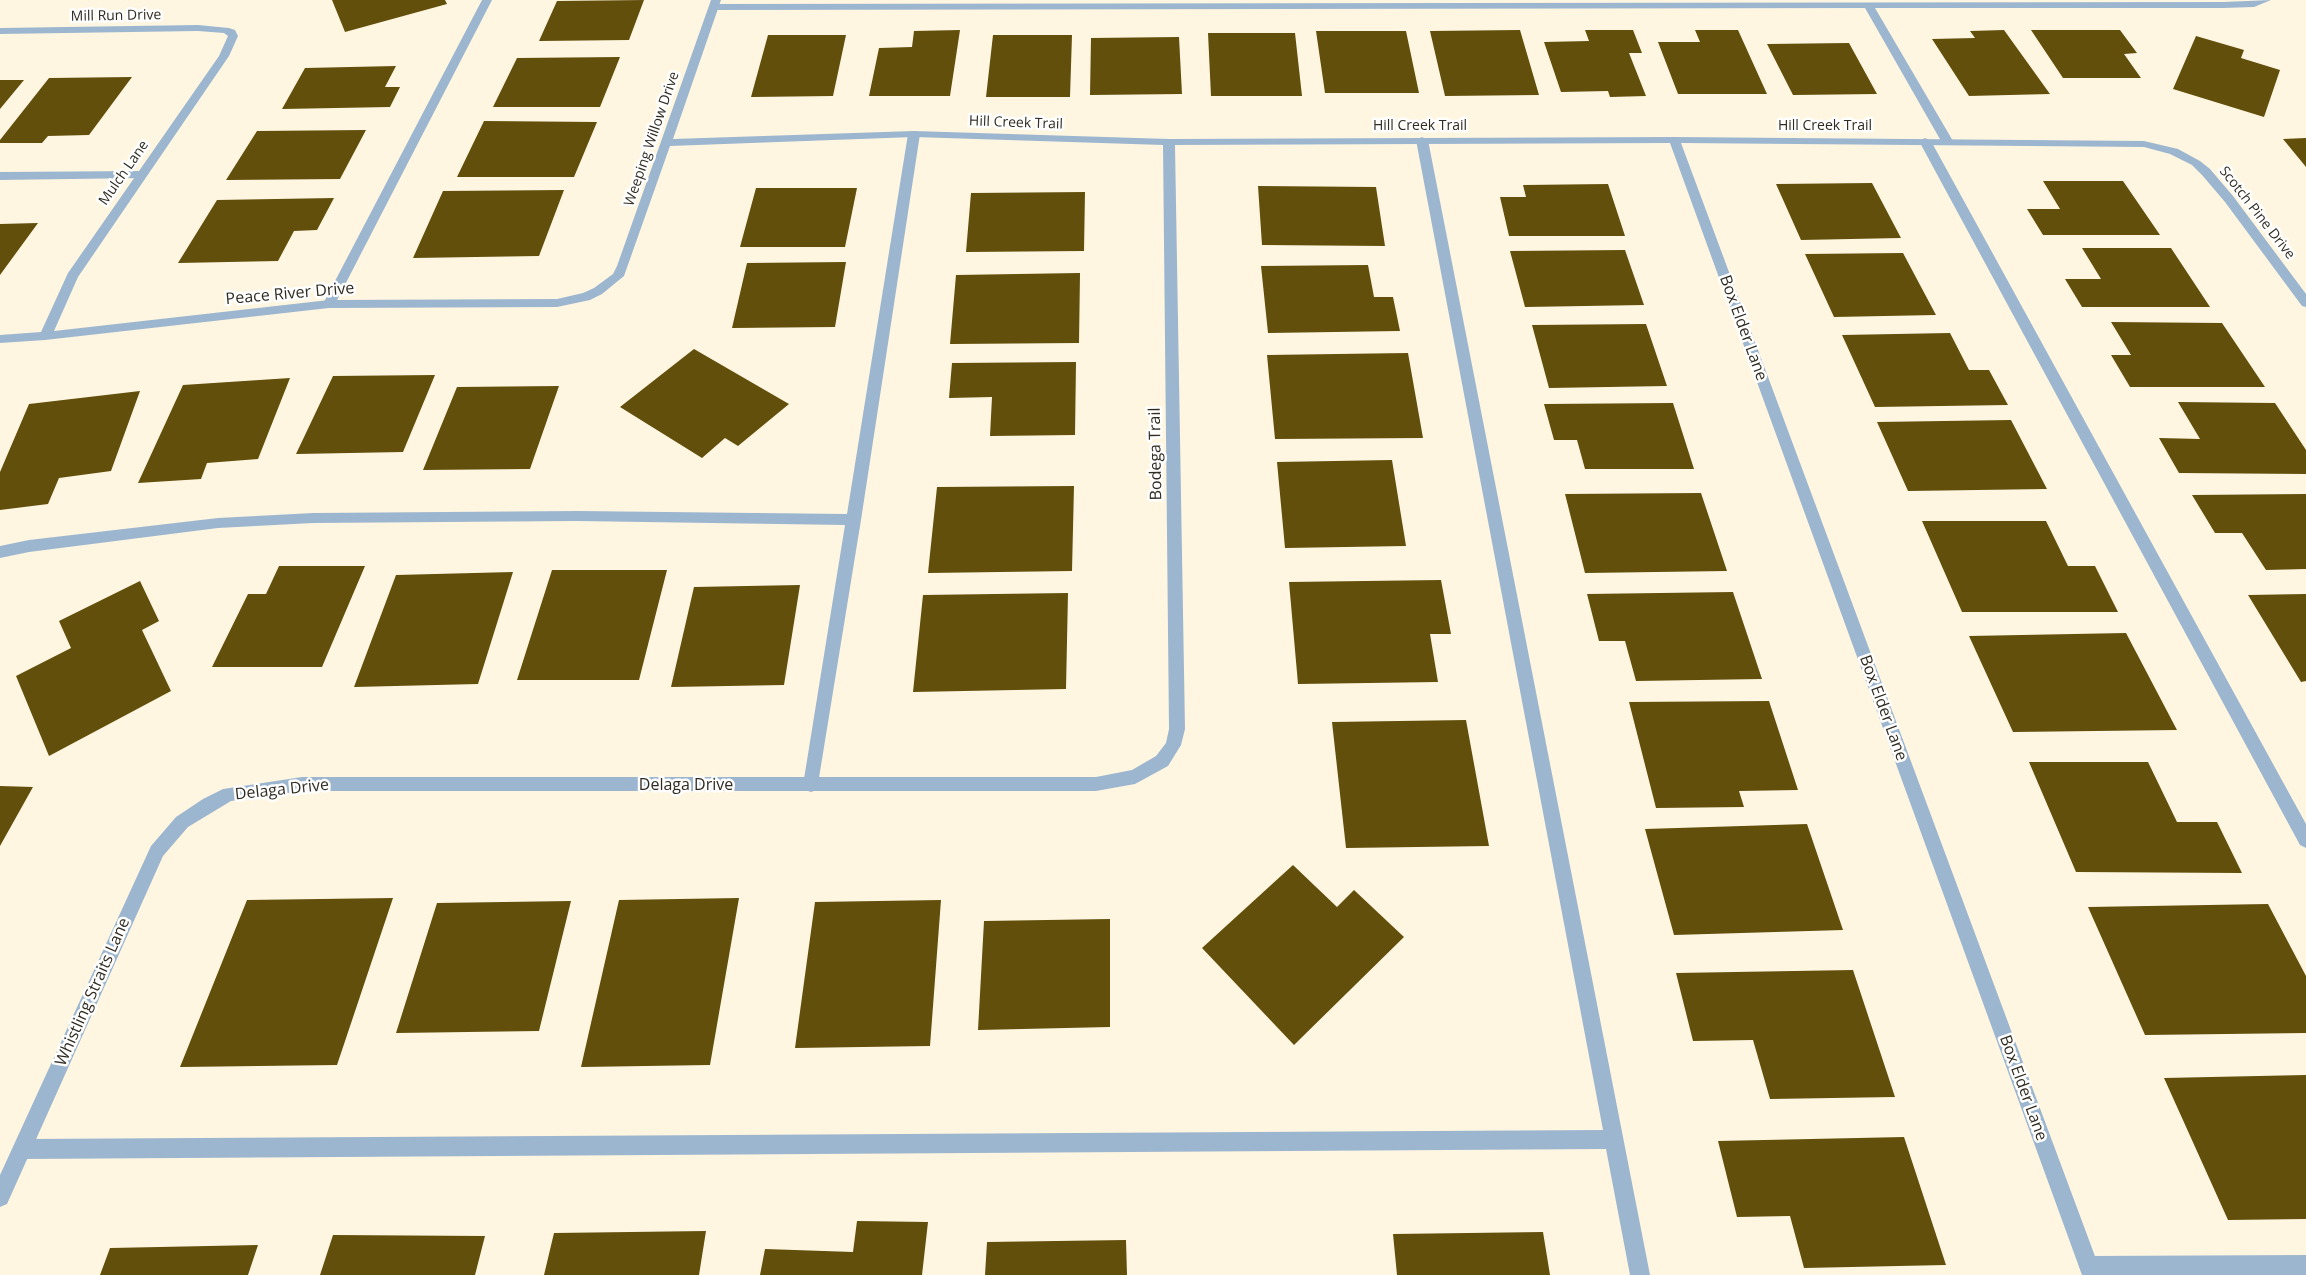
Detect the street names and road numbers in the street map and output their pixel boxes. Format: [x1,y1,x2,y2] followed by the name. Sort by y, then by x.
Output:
[71,7,161,25] street label: Mill Run Drive
[621,69,683,209] street label: Weeping Willow Drive
[969,113,1063,133] street label: Hill Creek Trail
[1373,118,1467,134] street label: Hill Creek Trail
[1778,118,1872,134] street label: Hill Creek Trail
[96,137,152,209] street label: Mulch Lane
[2216,163,2298,263] street label: Scotch Pine Drive
[1715,273,1771,383] street label: Box Elder Lane
[225,279,355,309] street label: Peace River Drive
[1146,407,1166,501] street label: Bodega Trail
[1855,653,1911,763] street label: Box Elder Lane
[639,775,733,795] street label: Delaga Drive
[234,776,330,804] street label: Delaga Drive
[52,915,134,1069] street label: Whistling Straits Lane
[1995,1033,2051,1143] street label: Box Elder Lane

